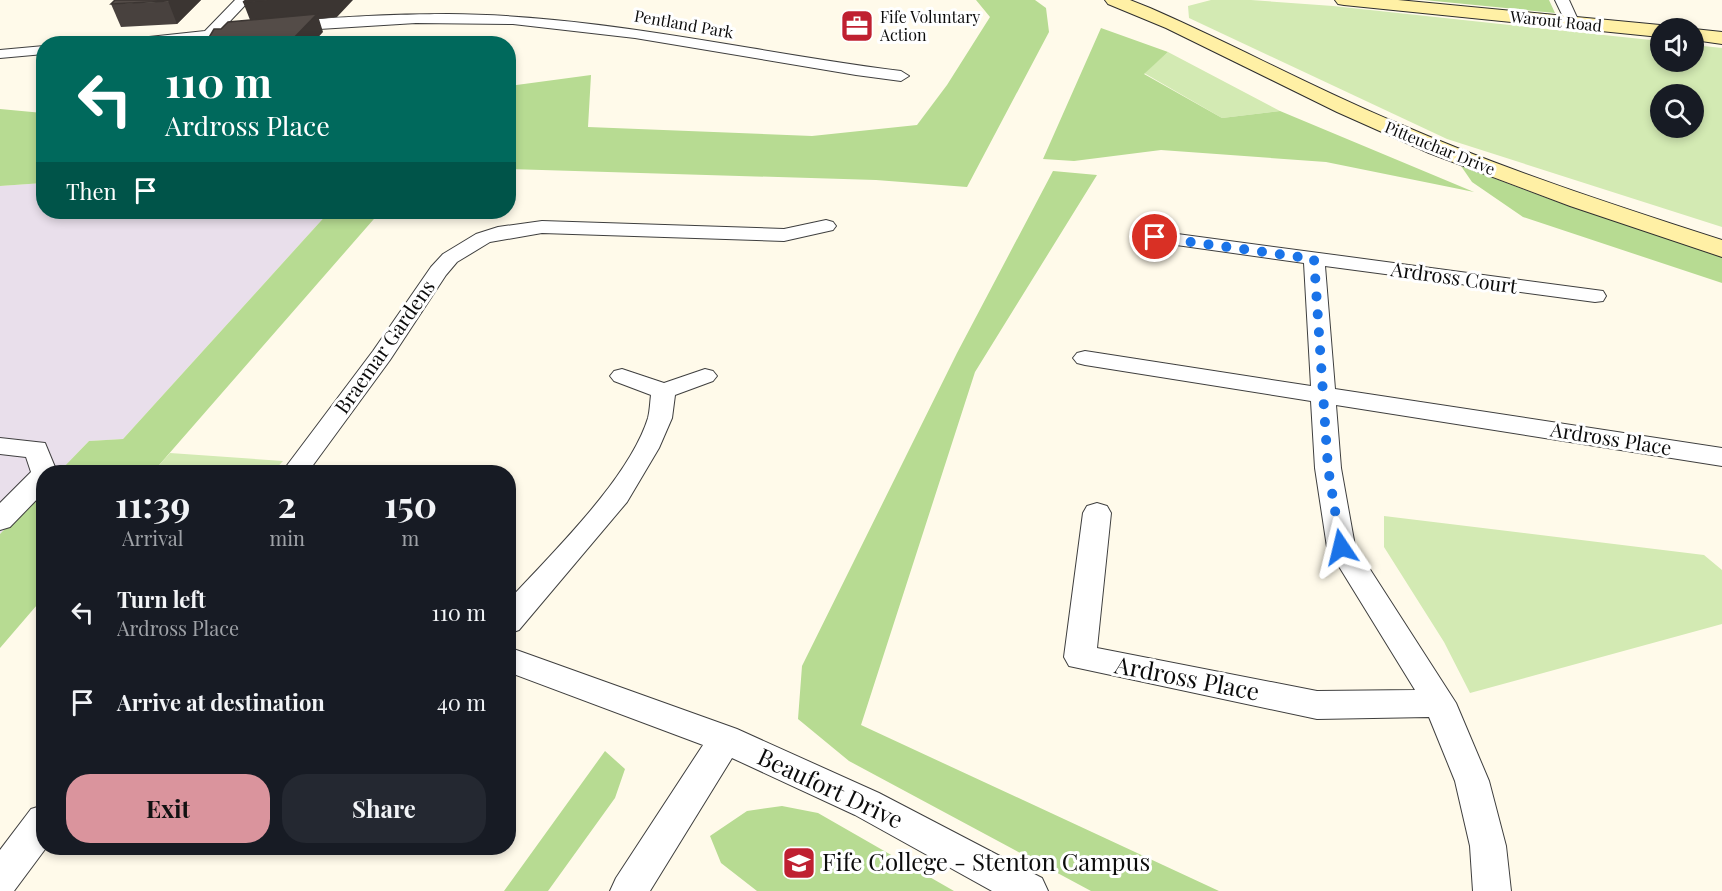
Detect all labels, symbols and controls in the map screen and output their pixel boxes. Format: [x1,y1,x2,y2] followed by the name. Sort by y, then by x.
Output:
[633,4,736,43] street label: Pentland Park
[1508,5,1603,36] street label: Warout Road
[879,6,980,45] place label: Fife Voluntary Action
[839,8,875,44] office icon: Fife Voluntary Action
[1650,18,1704,138] map controls
[1650,18,1704,72] button: sound
[165,53,272,109] text: 110 m
[66,60,144,138] icon: left
[1650,84,1704,138] button: search
[165,107,330,143] text: Ardross Place
[1382,116,1498,179] street label: Pitteuchar Drive
[129,174,162,207] icon: arrive
[66,176,117,206] text: Then
[1129,211,1180,262] pin
[1138,220,1171,253] icon: arrive
[1388,254,1520,299] street label: Ardross Court
[328,274,440,418] street label: Braemar Gardens
[1548,414,1674,460] street label: Ardross Place
[115,479,190,527] text: 11:39
[278,479,297,527] text: 2
[384,479,437,527] text: 150
[1309,515,1373,579] position arrow
[122,524,184,551] text: Arrival
[269,524,305,551] text: min
[402,524,419,551] text: m
[117,584,206,614] text: Turn left
[66,596,99,629] icon: left
[432,597,486,627] text: 110 m
[117,614,239,641] text: Ardross Place
[1111,647,1262,707] street label: Ardross Place
[66,686,99,719] icon: arrive
[117,687,325,717] text: Arrive at destination
[437,687,486,717] text: 40 m
[753,739,909,835] street label: Beaufort Drive
[66,774,270,843] button: Exit
[282,774,486,843] button: Share
[781,845,817,881] school or university icon: Fife College - Stenton Campus
[822,845,1150,877] place label: Fife College - Stenton Campus

